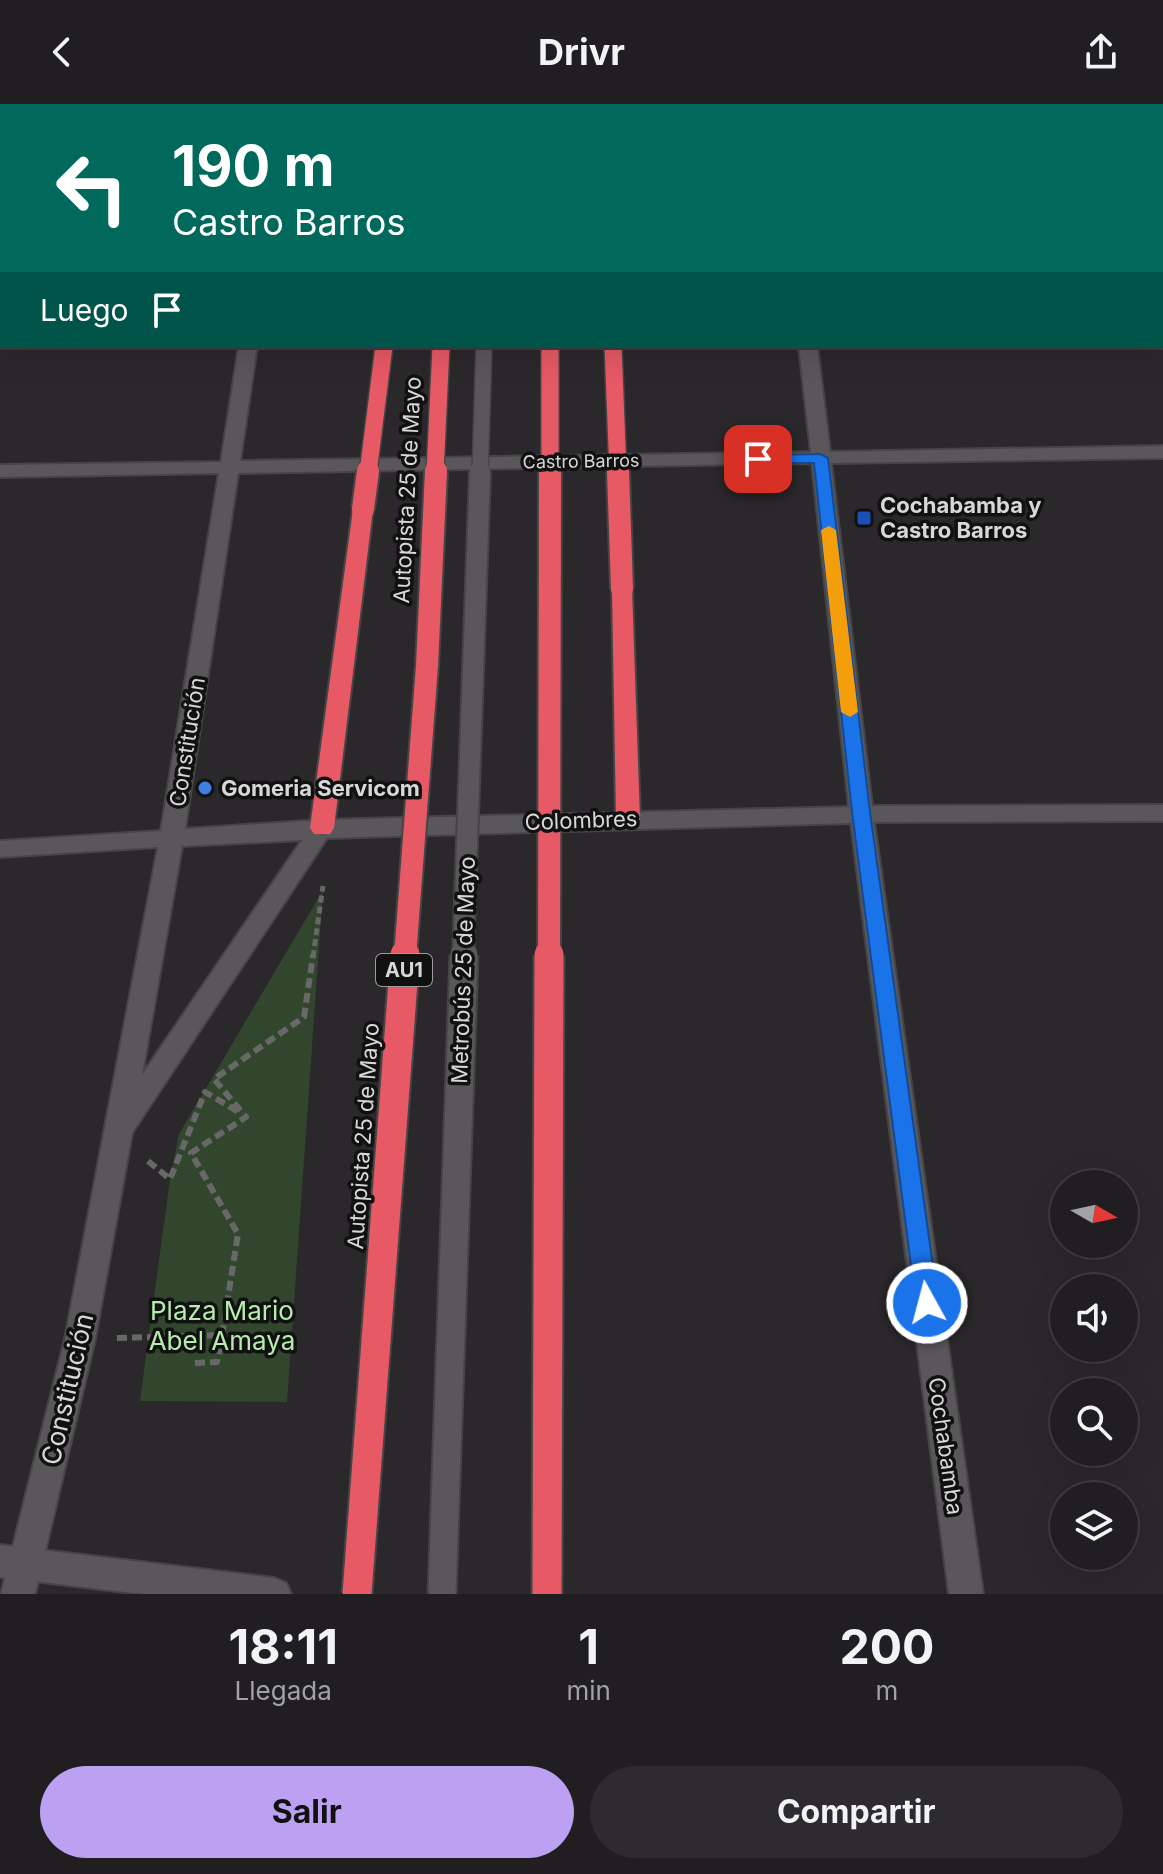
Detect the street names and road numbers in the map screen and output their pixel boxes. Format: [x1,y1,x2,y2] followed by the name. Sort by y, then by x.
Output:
[388,376,426,604] street label: Autopista 25 de Mayo
[522,449,640,473] street label: Castro Barros
[164,675,210,809] street label: Constitución
[524,805,638,835] street label: Colombres
[446,856,480,1084] street label: Metrobús 25 de Mayo
[376,954,432,986] road number: AU1
[342,1022,384,1250] street label: Autopista 25 de Mayo
[35,1310,99,1468] street label: Constitución
[923,1376,969,1516] street label: Cochabamba

